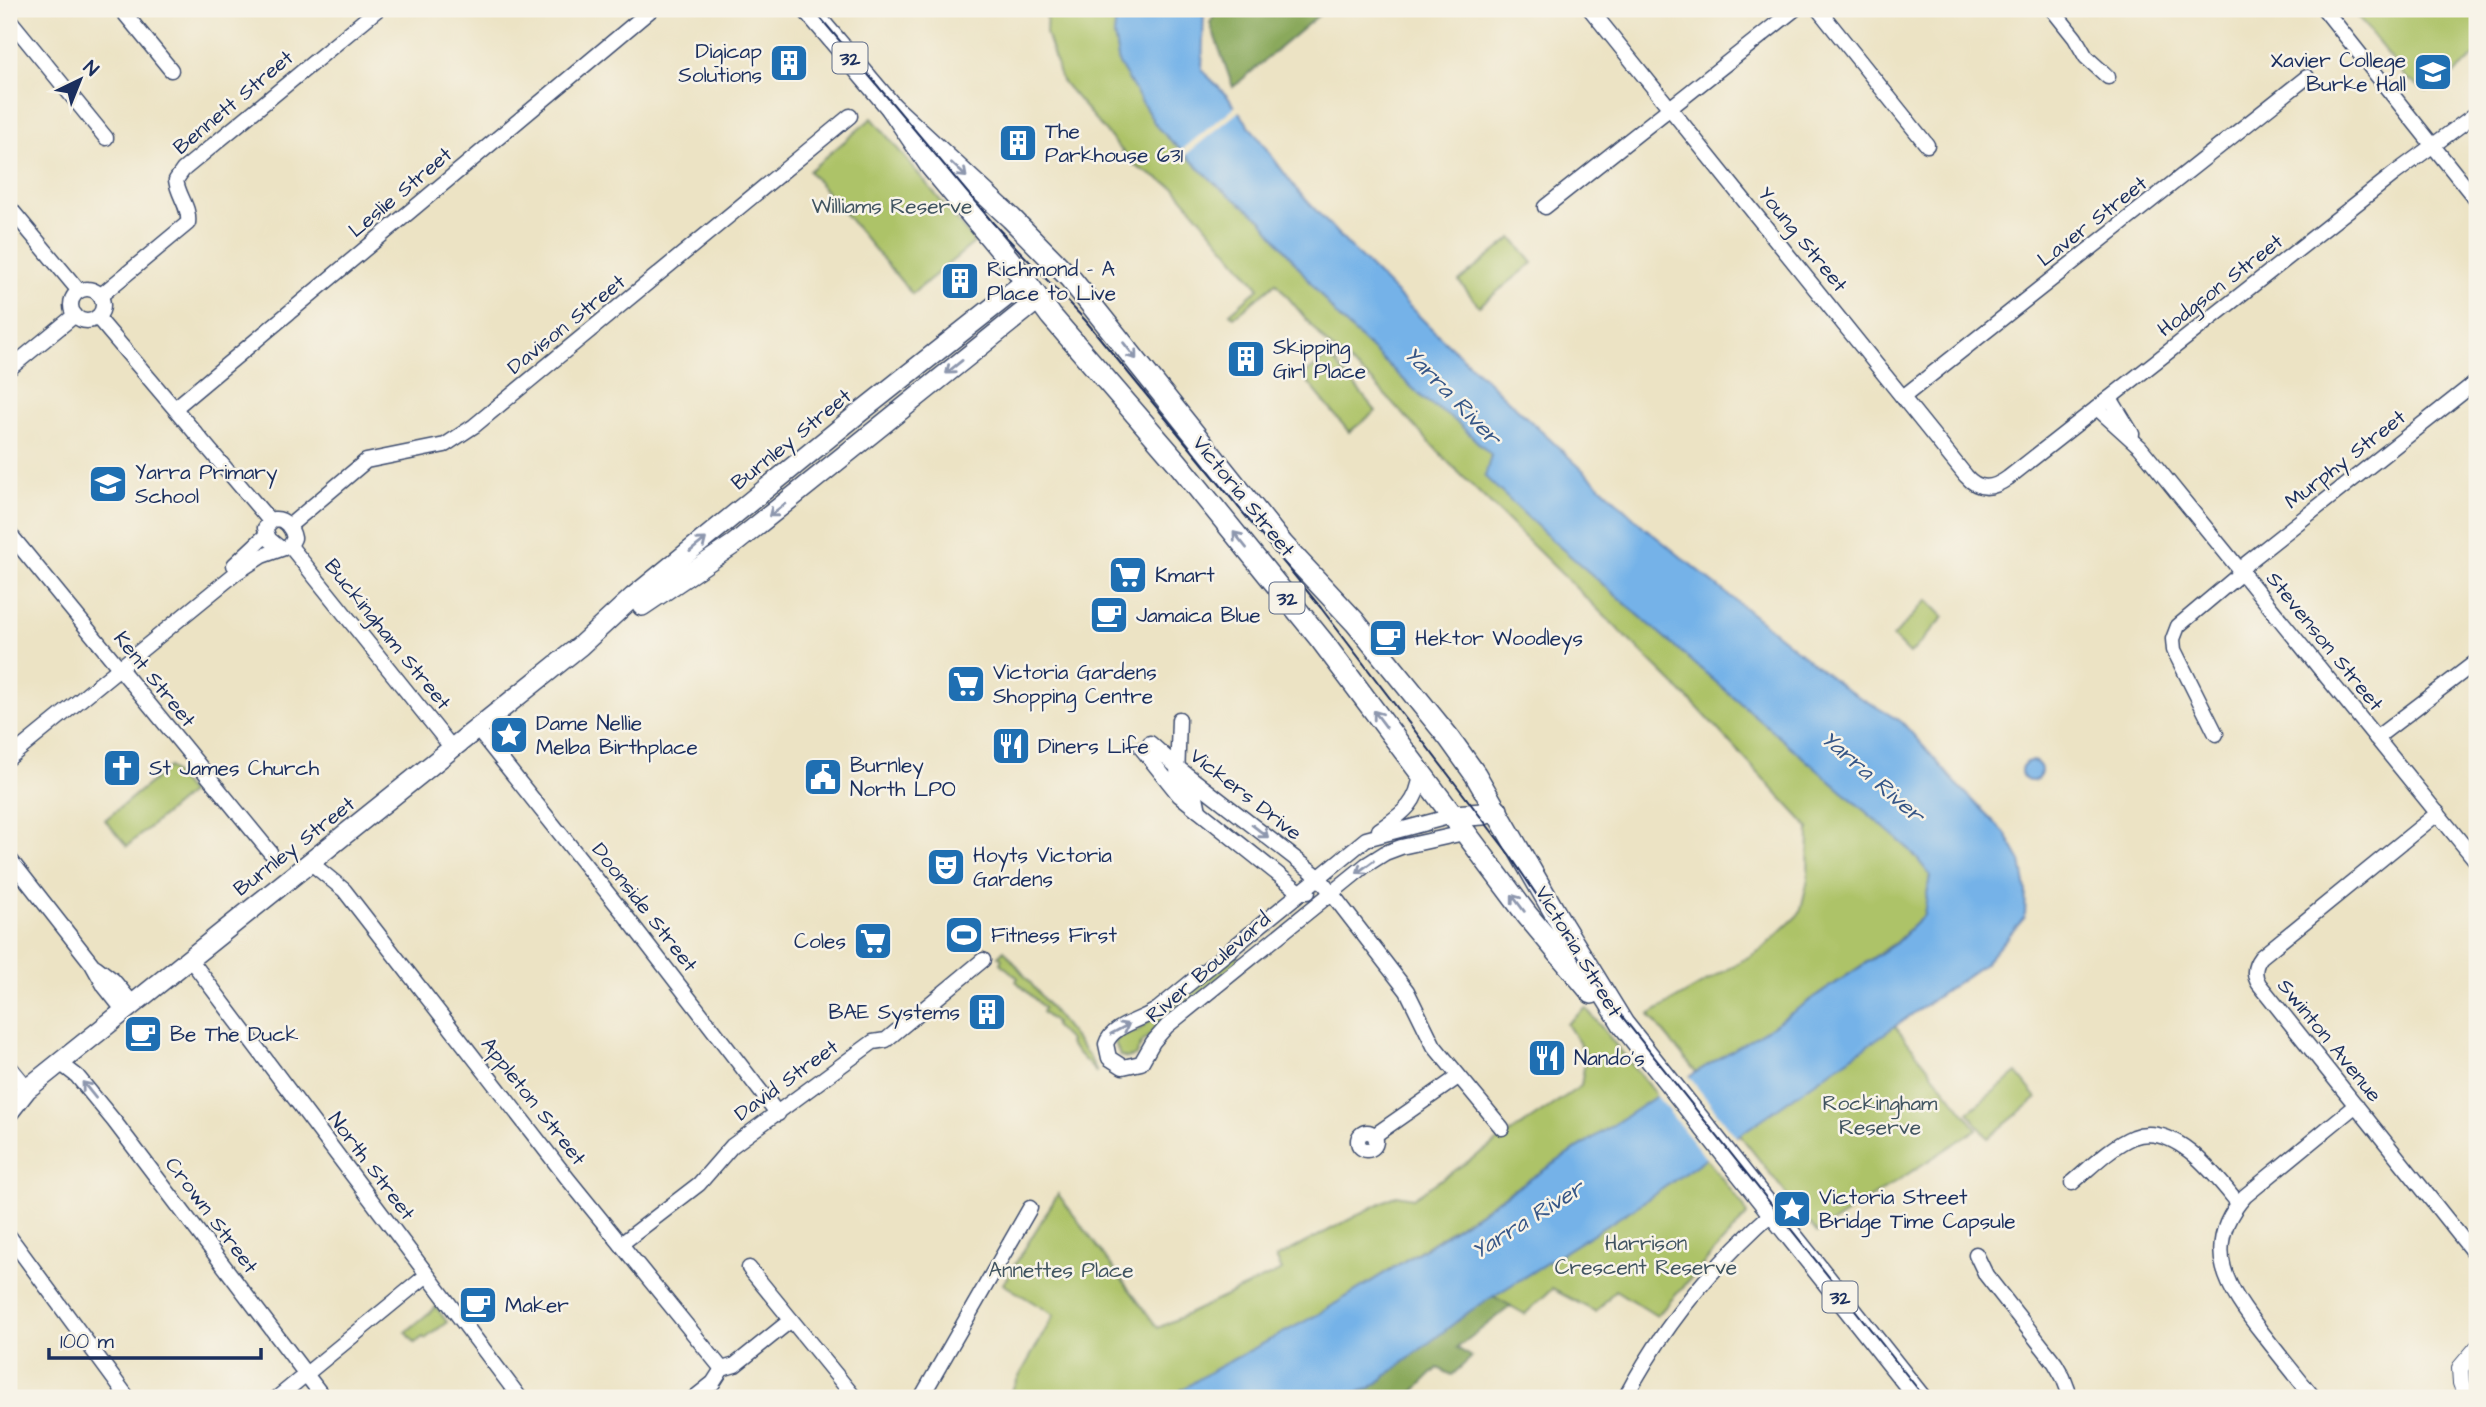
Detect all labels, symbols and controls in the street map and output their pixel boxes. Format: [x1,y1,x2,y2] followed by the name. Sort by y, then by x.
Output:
[678,37,762,90] place label: Digicap Solutions
[768,42,810,84] building icon: Digicap Solutions
[167,43,300,161] street label: Bennett Street
[832,43,868,74] road number: 32
[46,46,116,116] north arrow
[2270,46,2406,99] place label: Xavier College Burke Hall
[2412,51,2454,93] school or university icon: Xavier College Burke Hall
[77,55,104,83] text: N
[1045,117,1184,170] place label: The Parkhouse 631
[997,122,1039,164] building icon: The Parkhouse 631
[342,140,459,244] street label: Leslie Street
[950,161,967,178] one-way arrow
[2031,169,2154,274] street label: Laver Street
[1749,180,1855,300] street label: Young Street
[812,192,972,221] park label: Williams Reserve
[2151,227,2291,345] street label: Hodgson Street
[987,255,1116,308] place label: Richmond - A Place to Live
[939,260,981,302] building icon: Richmond - A Place to Live
[501,267,632,381] street label: Davison Street
[1273,333,1366,386] place label: Skipping Girl Place
[1225,338,1267,380] building icon: Skipping Girl Place
[1397,339,1510,454] water label: Yarra River
[1122,342,1137,360] one-way arrow
[945,360,963,375] one-way arrow
[725,382,859,498] street label: Burnley Street
[2279,403,2414,517] street label: Murphy Street
[1186,429,1302,564] street label: Victoria Street
[135,458,278,511] place label: Yarra Primary School
[87,463,129,505] school or university icon: Yarra Primary School
[768,502,786,517] one-way arrow
[1232,532,1248,550] one-way arrow
[688,538,706,553] one-way arrow
[316,553,458,718] street label: Buckingham Street
[1107,554,1149,596] supermarket icon: Kmart
[1155,561,1215,590] place label: Kmart
[2259,565,2390,718] street label: Stevenson Street
[1270,582,1304,614] road number: 32
[1088,594,1130,636] cafe icon: Jamaica Blue
[1136,601,1261,630] place label: Jamaica Blue
[1367,617,1409,659] cafe icon: Hektor Woodleys
[1415,624,1583,655] place label: Hektor Woodleys
[107,625,203,734] street label: Kent Street
[993,658,1157,713] place label: Victoria Gardens Shopping Centre
[945,663,987,705] supermarket icon: Victoria Gardens Shopping Centre
[536,709,698,763] place label: Dame Nellie Melba Birthplace
[1373,710,1388,729] one-way arrow
[488,714,530,756] place icon: Dame Nellie Melba Birthplace
[1814,723,1933,832] water label: Yarra River
[990,725,1032,767] restaurant icon: Diners Life
[1038,732,1149,761] place label: Diners Life
[1184,741,1308,847] street label: Vickers Drive
[101,747,143,789] church icon: St James Church
[850,751,956,804] place label: Burnley North LPO
[149,754,320,783] place label: St James Church
[802,756,844,798] public building icon: Burnley North LPO
[227,789,363,905] street label: Burnley Street
[1251,824,1269,839] one-way arrow
[585,837,705,978] street label: Doonside Street
[973,841,1112,894] place label: Hoyts Victoria Gardens
[925,846,967,888] theatre icon: Hoyts Victoria Gardens
[1356,859,1375,874] one-way arrow
[1528,880,1630,1023] street label: Victoria Street
[1510,894,1525,913] one-way arrow
[1140,905,1277,1030] street label: River Boulevard
[943,914,985,956] sports icon: Fitness First
[852,920,894,962] supermarket icon: Coles
[991,921,1117,950] place label: Fitness First
[794,927,846,956] place label: Coles
[2271,972,2389,1108] street label: Swinton Avenue
[966,991,1008,1033] building icon: BAE Systems
[828,998,960,1029] place label: BAE Systems
[122,1013,164,1055] cafe icon: Be The Duck
[170,1020,299,1049] place label: Be The Duck
[1110,1022,1130,1036] one-way arrow
[474,1031,593,1173] street label: Appleton Street
[728,1032,845,1128] street label: David Street
[1526,1037,1568,1079] restaurant icon: Nando's
[1574,1044,1645,1073] place label: Nando's
[81,1081,97,1099] one-way arrow
[1823,1089,1938,1142] park label: Rockingham Reserve
[321,1106,422,1227] street label: North Street
[158,1151,265,1280] street label: Crown Street
[1465,1171,1592,1267] water label: Yarra River
[1819,1183,2016,1238] place label: Victoria Street Bridge Time Capsule
[1771,1188,1813,1230] place icon: Victoria Street Bridge Time Capsule
[1555,1229,1737,1282] park label: Harrison Crescent Reserve
[988,1256,1134,1285] park label: Annettes Place
[1822,1282,1857,1312] road number: 32
[457,1284,499,1326] cafe icon: Maker
[505,1291,569,1320] place label: Maker
[49,1316,261,1360] scale bar
[60,1327,115,1356] text: 100 m

